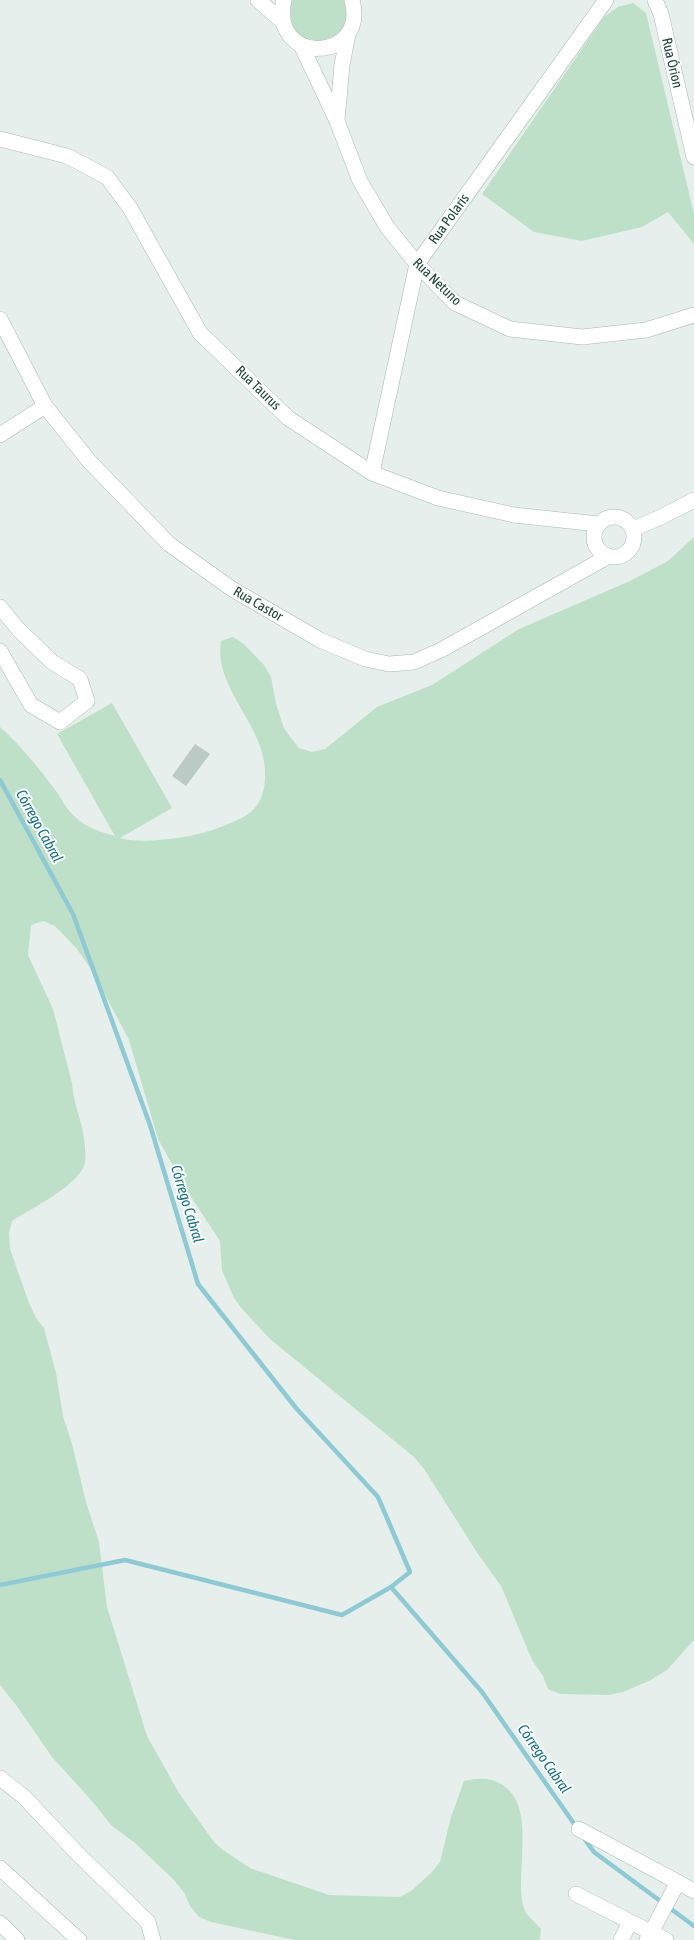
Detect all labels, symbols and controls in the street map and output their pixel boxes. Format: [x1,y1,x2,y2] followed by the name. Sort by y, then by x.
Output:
[658,36,686,90] street label: Rua Órion
[425,191,473,247] street label: Rua Polaris
[409,255,465,309] street label: Rua Netuno
[232,362,284,414] street label: Rua Taurus
[230,583,286,625] street label: Rua Castor
[12,787,66,865] water label: Córrego Cabral
[167,1163,207,1245] water label: Córrego Cabral
[514,1721,574,1797] water label: Córrego Cabral

